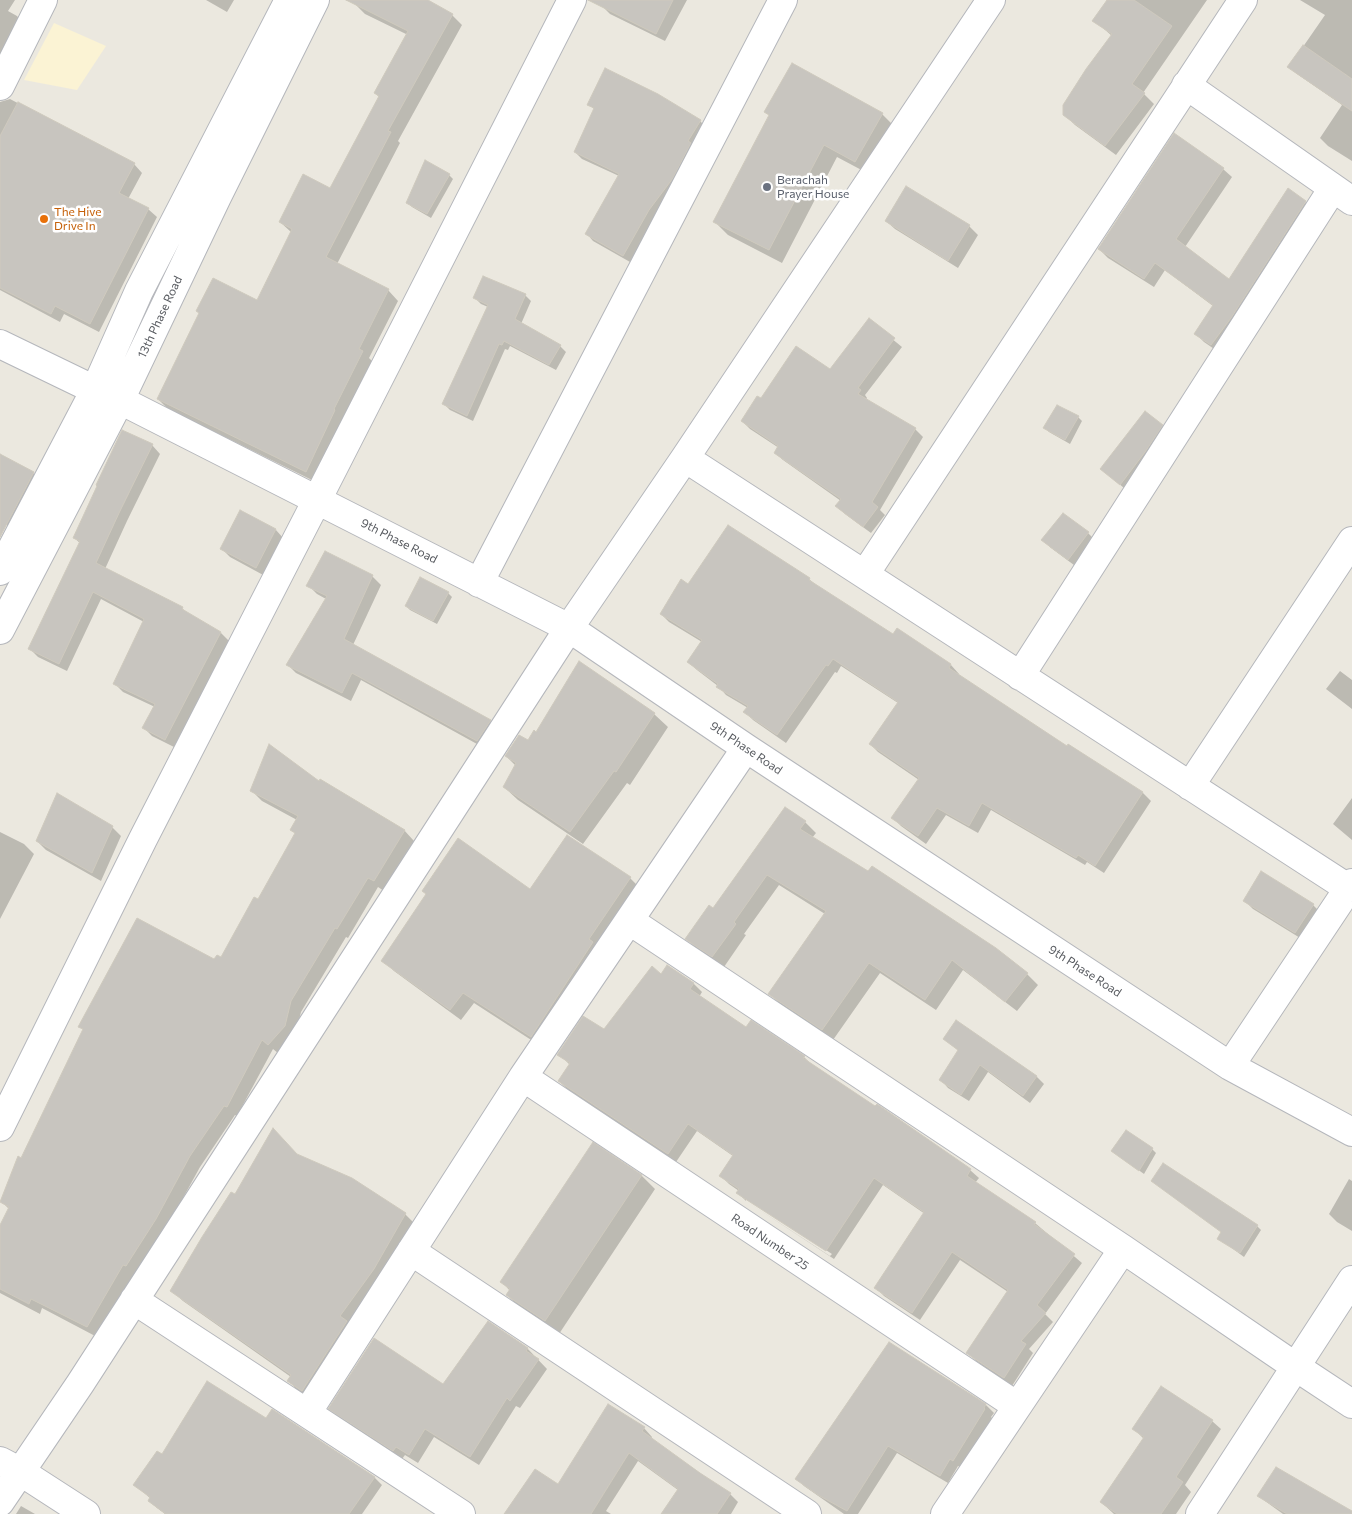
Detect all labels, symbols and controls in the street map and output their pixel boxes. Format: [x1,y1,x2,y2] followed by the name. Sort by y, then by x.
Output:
[777,173,849,201] place label: Berachah Prayer House
[761,181,773,193] marker: Berachah Prayer House
[54,205,102,233] place label: The Hive Drive In
[38,213,50,225] marker: The Hive Drive In
[135,274,185,360] street label: 13th Phase Road
[358,515,440,567] street label: 9th Phase Road
[707,718,785,778] street label: 9th Phase Road
[1046,942,1124,1000] street label: 9th Phase Road
[728,1211,812,1273] street label: Road Number 25

